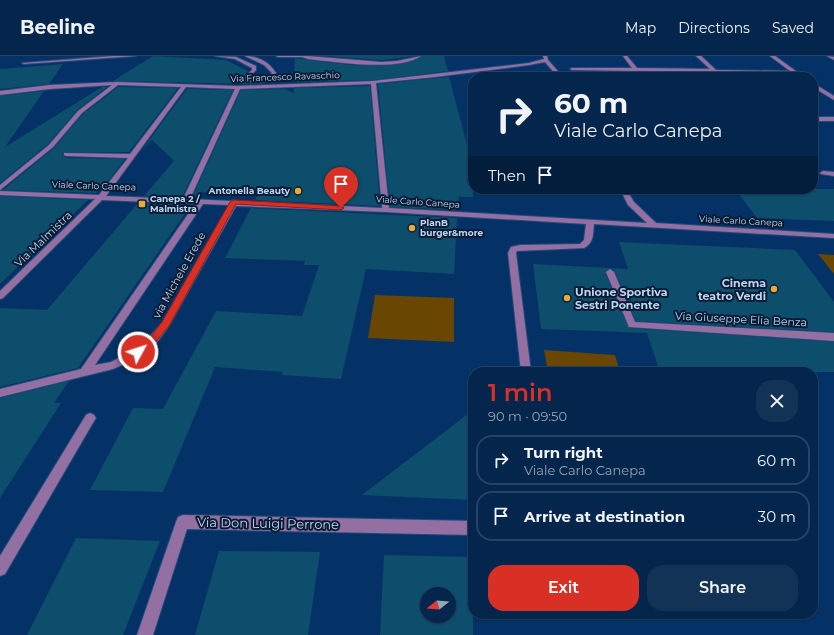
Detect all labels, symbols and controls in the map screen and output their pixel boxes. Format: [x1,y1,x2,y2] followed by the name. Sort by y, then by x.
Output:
[20,16,95,39] text: Beeline
[625,19,656,37] text: Map
[678,19,750,37] text: Directions
[772,19,814,37] text: Saved
[230,69,340,84] street label: Via Francesco Ravaschio
[554,86,628,120] text: 60 m
[488,88,540,140] icon: right
[554,120,722,142] text: Viale Carlo Canepa
[534,164,556,186] icon: arrive
[488,166,526,185] text: Then
[324,167,358,208] pin
[330,173,352,195] icon: arrive
[52,179,136,192] street label: Viale Carlo Canepa
[208,185,291,196] place label: Antonella Beauty
[293,186,303,196] marker: Antonella Beauty
[150,193,200,214] place label: Canepa 2 / Malmistra
[376,193,460,210] street label: Viale Carlo Canepa
[137,199,147,209] marker: Canepa 2 / Malmistra
[11,208,75,270] street label: Via Malmistra
[699,213,783,228] street label: Viale Carlo Canepa
[420,217,484,238] place label: PlanB burger&more
[407,223,417,233] marker: PlanB burger&more
[149,229,209,321] street label: via Michele Erede
[698,276,766,303] place label: Cinema teatro Verdi
[769,284,779,294] marker: Cinema teatro Verdi
[575,285,668,312] place label: Unione Sportiva Sestri Ponente
[562,293,572,303] marker: Unione Sportiva Sestri Ponente
[675,309,807,329] street label: Via Giuseppe Elia Benza
[117,331,159,373] position arrow
[488,378,552,407] text: 1 min
[756,380,798,422] button: close
[488,408,567,424] text: 90 m · 09:50
[524,443,603,462] text: Turn right
[490,449,512,471] icon: right
[757,451,796,470] text: 60 m
[524,462,646,478] text: Viale Carlo Canepa
[490,505,512,527] icon: arrive
[524,507,685,526] text: Arrive at destination
[758,507,796,526] text: 30 m
[197,514,339,532] street label: Via Don Luigi Perrone
[488,565,639,611] button: Exit
[647,565,798,611] button: Share
[420,587,456,623] north arrow
[420,587,456,623] map controls

